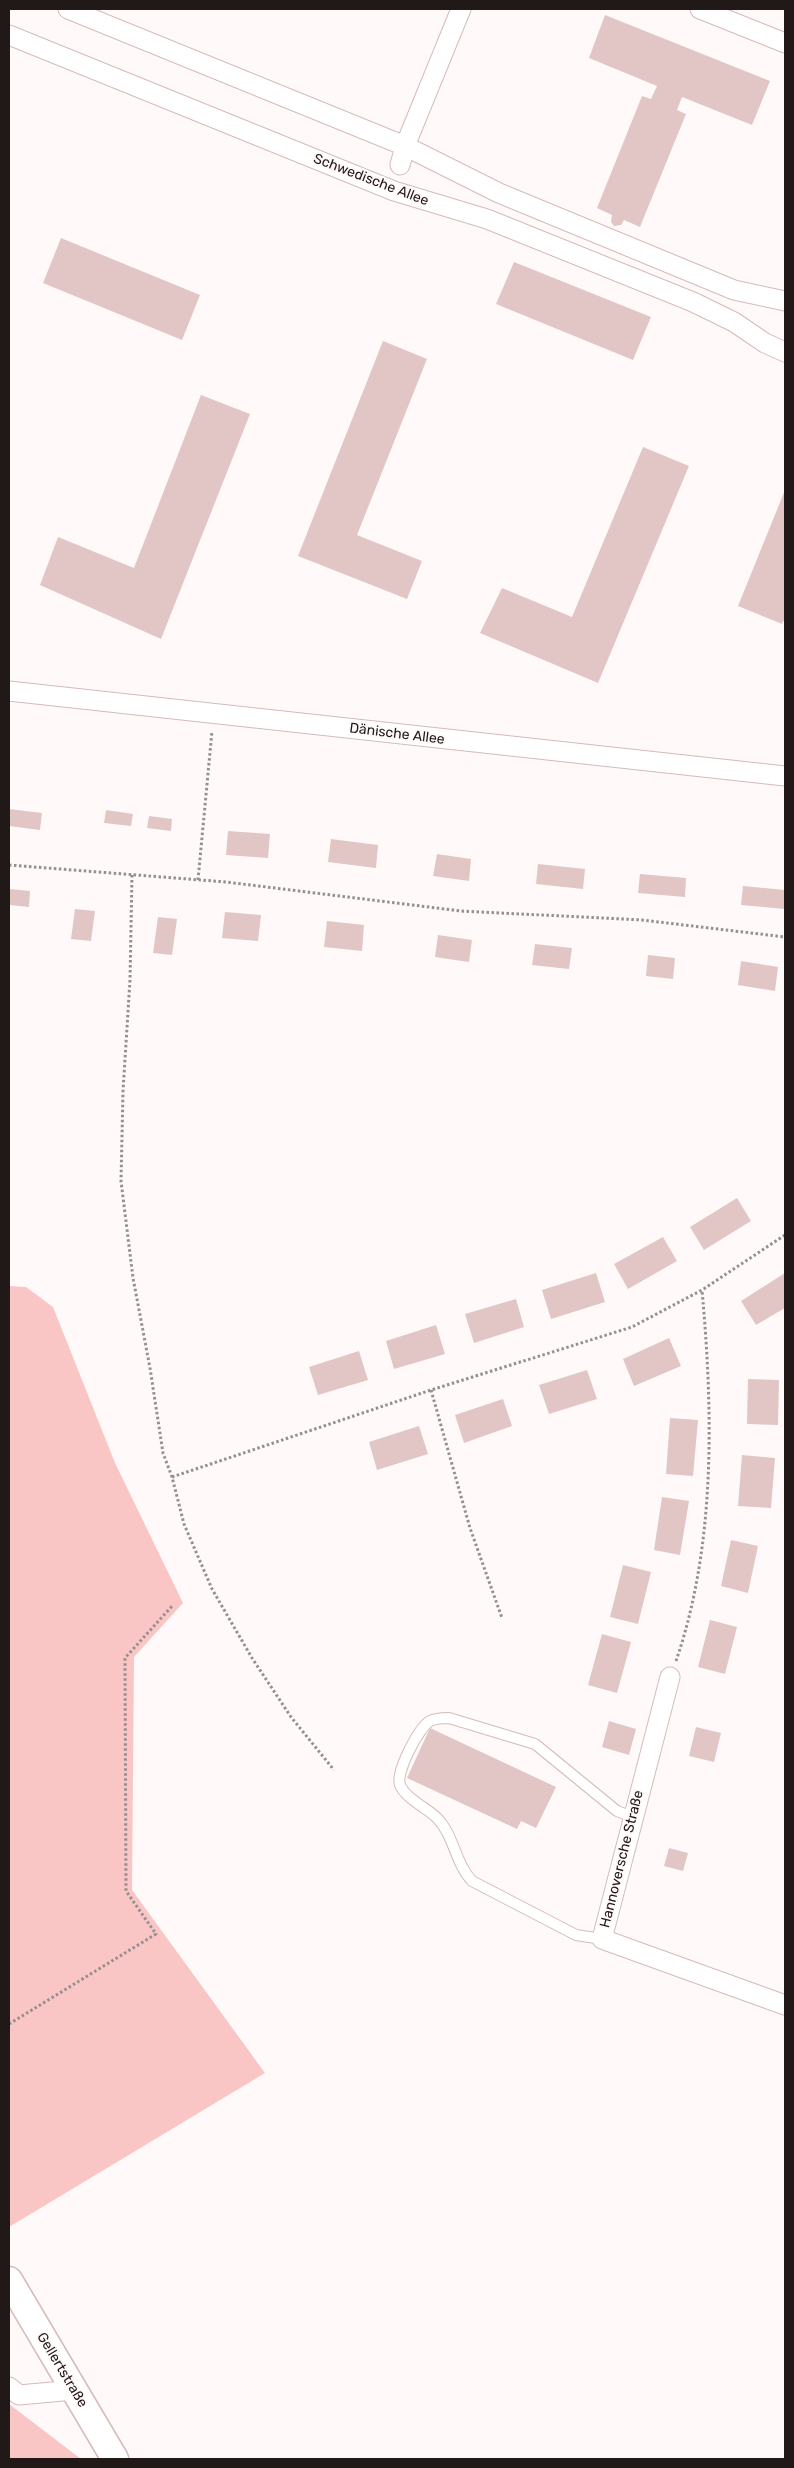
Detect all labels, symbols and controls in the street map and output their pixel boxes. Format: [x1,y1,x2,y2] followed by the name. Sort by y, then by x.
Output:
[311,150,431,210] street label: Schwedische Allee
[348,720,446,748] street label: Dänische Allee
[597,1789,647,1929] street label: Hannoversche Straße
[33,2329,91,2411] street label: Gellertstraße

